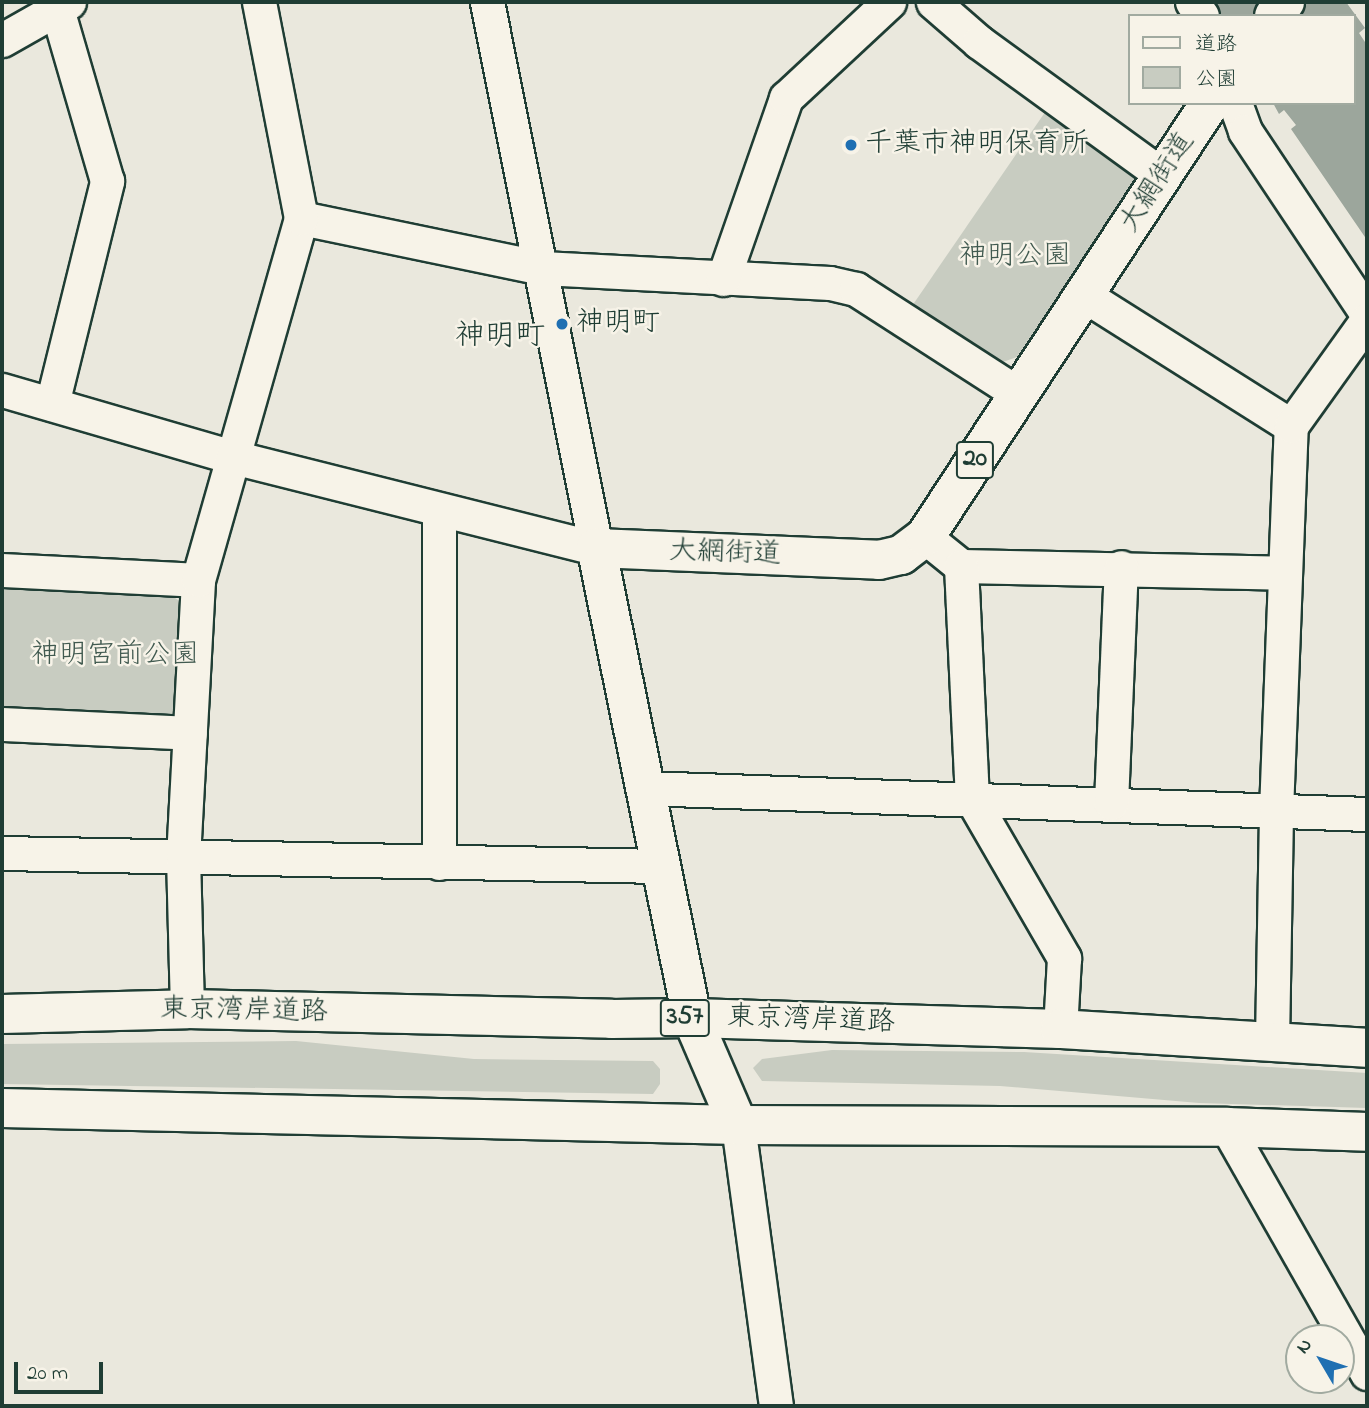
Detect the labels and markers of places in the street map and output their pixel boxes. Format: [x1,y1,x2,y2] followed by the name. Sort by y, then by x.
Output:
[865,128,1089,162] place label: 千葉市神明保育所
[843,137,859,153] marker: 千葉市神明保育所
[576,307,660,341] place label: 神明町
[554,316,570,332] marker: 神明町

